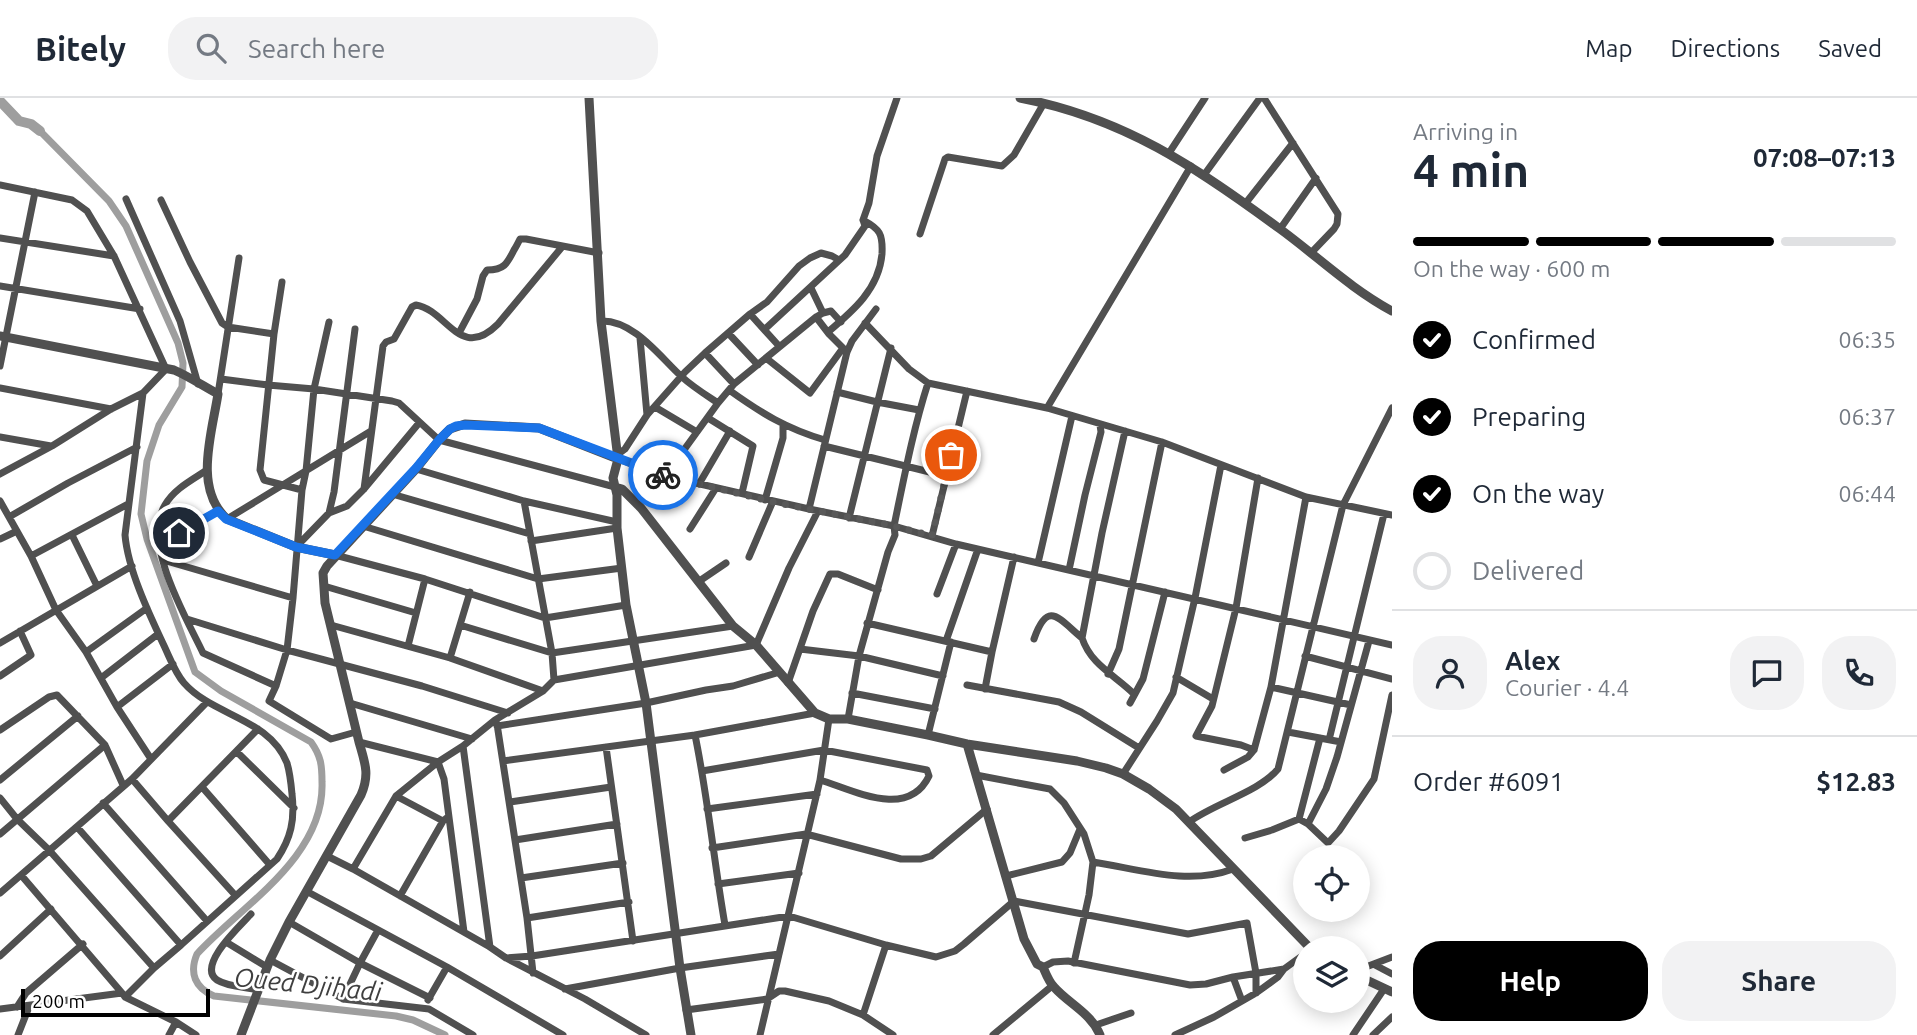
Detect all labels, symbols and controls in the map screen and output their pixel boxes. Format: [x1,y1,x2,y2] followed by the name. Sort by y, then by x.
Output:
[168,17,658,80] search box
[192,29,230,67] icon: search
[35,30,126,67] text: Bitely
[248,34,385,63] text: Search here
[1585,35,1632,62] text: Map
[1670,35,1780,62] text: Directions
[1818,35,1882,62] text: Saved
[1413,119,1518,144] text: Arriving in
[1753,143,1896,172] text: 07:08–07:13
[1413,144,1529,196] text: 4 min
[1413,256,1610,281] text: On the way · 600 m
[1413,321,1451,359] icon: check
[1472,325,1596,354] text: Confirmed
[1838,327,1896,352] text: 06:35
[1413,398,1451,436] icon: check
[1472,402,1586,431] text: Preparing
[1838,404,1896,429] text: 06:37
[921,425,981,485] pin
[932,436,970,474] icon: bag
[628,440,698,510] courier
[644,456,682,494] icon: bike
[1413,475,1451,513] icon: check
[1472,479,1604,508] text: On the way
[1838,481,1896,506] text: 06:44
[149,503,209,563] pin
[160,514,198,552] icon: home
[1472,556,1584,585] text: Delivered
[1413,636,1487,710] button: person
[1730,636,1804,710] button: chat
[1822,636,1896,710] button: phone
[1505,646,1560,675] text: Alex
[1505,675,1629,700] text: Courier · 4.4
[1413,767,1564,796] text: Order #6091
[1816,767,1896,796] text: $12.83
[1293,845,1370,1013] map controls
[1293,845,1370,922] button: locate
[1293,936,1370,1013] button: layers
[1413,941,1648,1021] button: Help
[1662,941,1896,1021] button: Share
[233,962,385,1006] water label: Oued Djihadi
[21,986,210,1018] scale bar
[32,990,85,1012] text: 200 m

